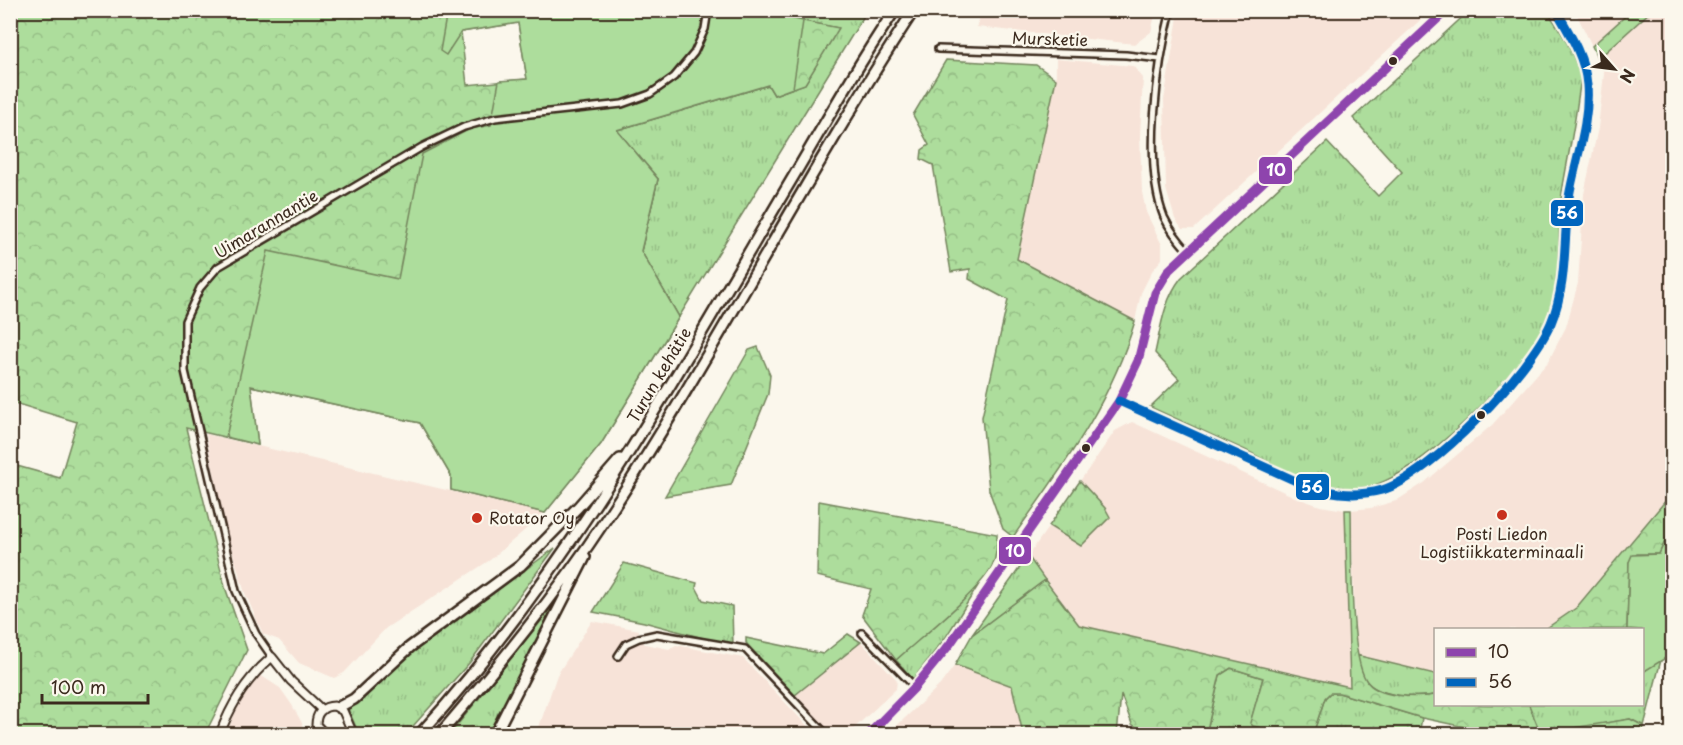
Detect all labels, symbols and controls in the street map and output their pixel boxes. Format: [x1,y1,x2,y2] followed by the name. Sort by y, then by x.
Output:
[1012,25,1088,51] street label: Mursketie
[1584,39,1644,99] north arrow
[1387,55,1399,67] unlabelled marker
[1615,65,1642,88] text: N
[1258,156,1293,185] line badge: 10
[1266,157,1286,181] text: 10
[209,183,322,264] street label: Uimarannantie
[1550,199,1584,227] line badge: 56
[1556,200,1578,224] text: 56
[620,322,696,427] street label: Turun kehätie
[1475,409,1487,421] unlabelled marker
[1080,442,1092,454] unlabelled marker
[1295,473,1330,501] line badge: 56
[1301,474,1323,498] text: 56
[489,505,575,529] place label: Rotator Oy
[1495,508,1509,522] marker: Posti Liedon Logistiikkaterminaali
[470,511,484,525] marker: Rotator Oy
[1420,521,1584,563] place label: Posti Liedon Logistiikkaterminaali
[998,536,1032,565] line badge: 10
[1005,538,1025,562] text: 10
[1434,628,1644,706] legend
[1488,637,1509,664] text: 10
[42,667,148,705] scale bar
[1488,667,1512,694] text: 56
[51,673,106,700] text: 100 m

